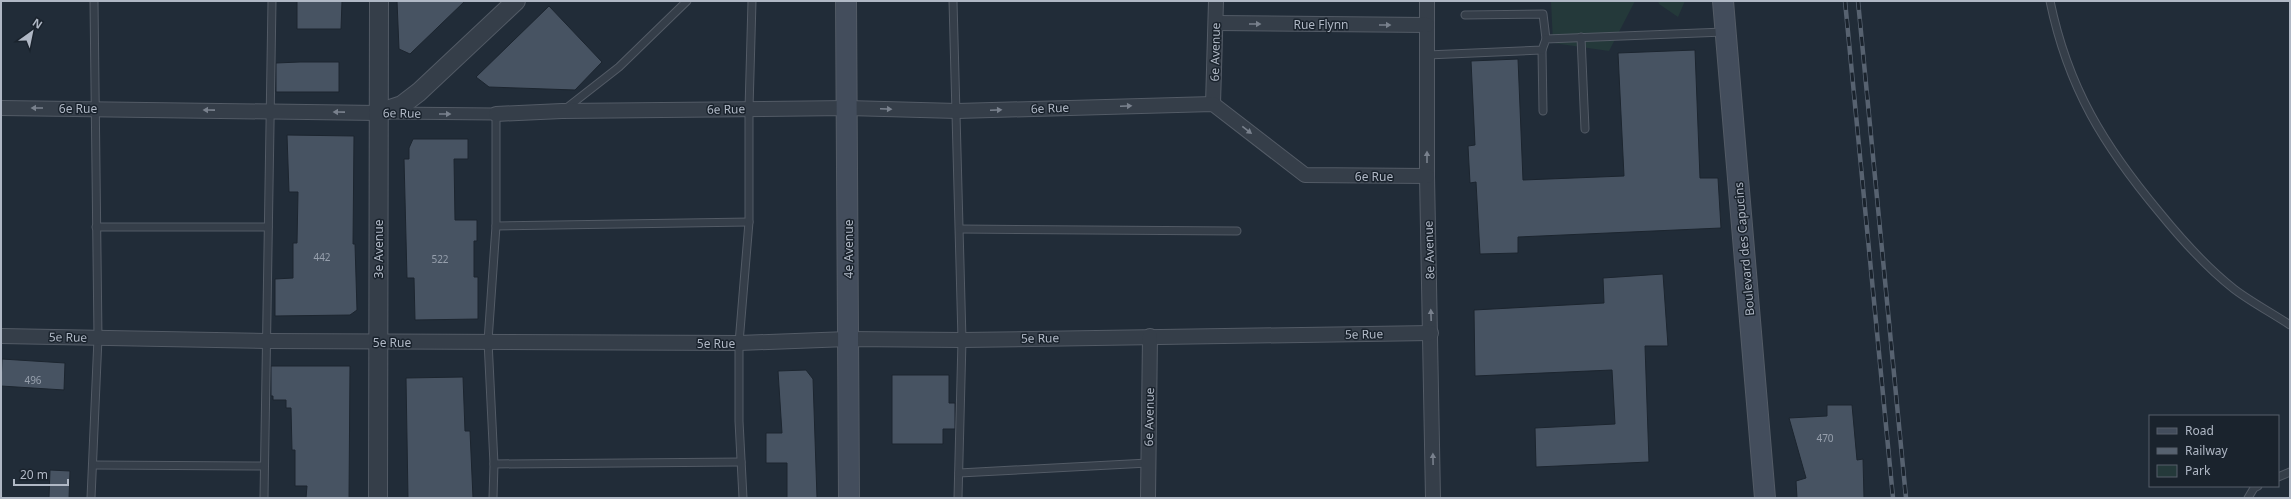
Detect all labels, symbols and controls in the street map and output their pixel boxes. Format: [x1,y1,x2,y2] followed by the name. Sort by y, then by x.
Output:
[12,12,52,52] north arrow
[30,14,46,32] text: N
[1293,16,1349,33] street label: Rue Flynn
[1249,21,1262,27] one-way arrow
[1206,22,1224,82] street label: 6e Avenue
[1379,22,1392,28] one-way arrow
[1031,99,1070,117] street label: 6e Rue
[59,100,97,117] street label: 6e Rue
[707,100,746,118] street label: 6e Rue
[1120,103,1132,110] one-way arrow
[383,104,422,122] street label: 6e Rue
[30,105,43,111] one-way arrow
[880,106,893,112] one-way arrow
[202,107,215,113] one-way arrow
[990,107,1003,113] one-way arrow
[332,109,345,115] one-way arrow
[439,111,452,117] one-way arrow
[1241,126,1252,134] one-way arrow
[1424,150,1430,163] one-way arrow
[1355,168,1393,185] street label: 6e Rue
[1730,181,1758,317] street label: Boulevard des Capucins
[370,219,387,278] street label: 3e Avenue
[840,219,857,278] street label: 4e Avenue
[1419,220,1439,280] street label: 8e Avenue
[313,250,331,264] house number: 442
[431,252,449,266] house number: 522
[1428,308,1434,321] one-way arrow
[1345,325,1384,343] street label: 5e Rue
[49,328,88,346] street label: 5e Rue
[1021,329,1060,347] street label: 5e Rue
[373,334,411,351] street label: 5e Rue
[697,335,735,352] street label: 5e Rue
[24,373,42,387] house number: 496
[1140,387,1158,447] street label: 6e Avenue
[2149,415,2279,487] legend
[2185,422,2214,439] text: Road
[1816,431,1834,445] house number: 470
[2185,442,2229,459] text: Railway
[1429,453,1436,465] one-way arrow
[14,461,68,487] scale bar
[2185,462,2211,479] text: Park
[20,466,48,483] text: 20 m

